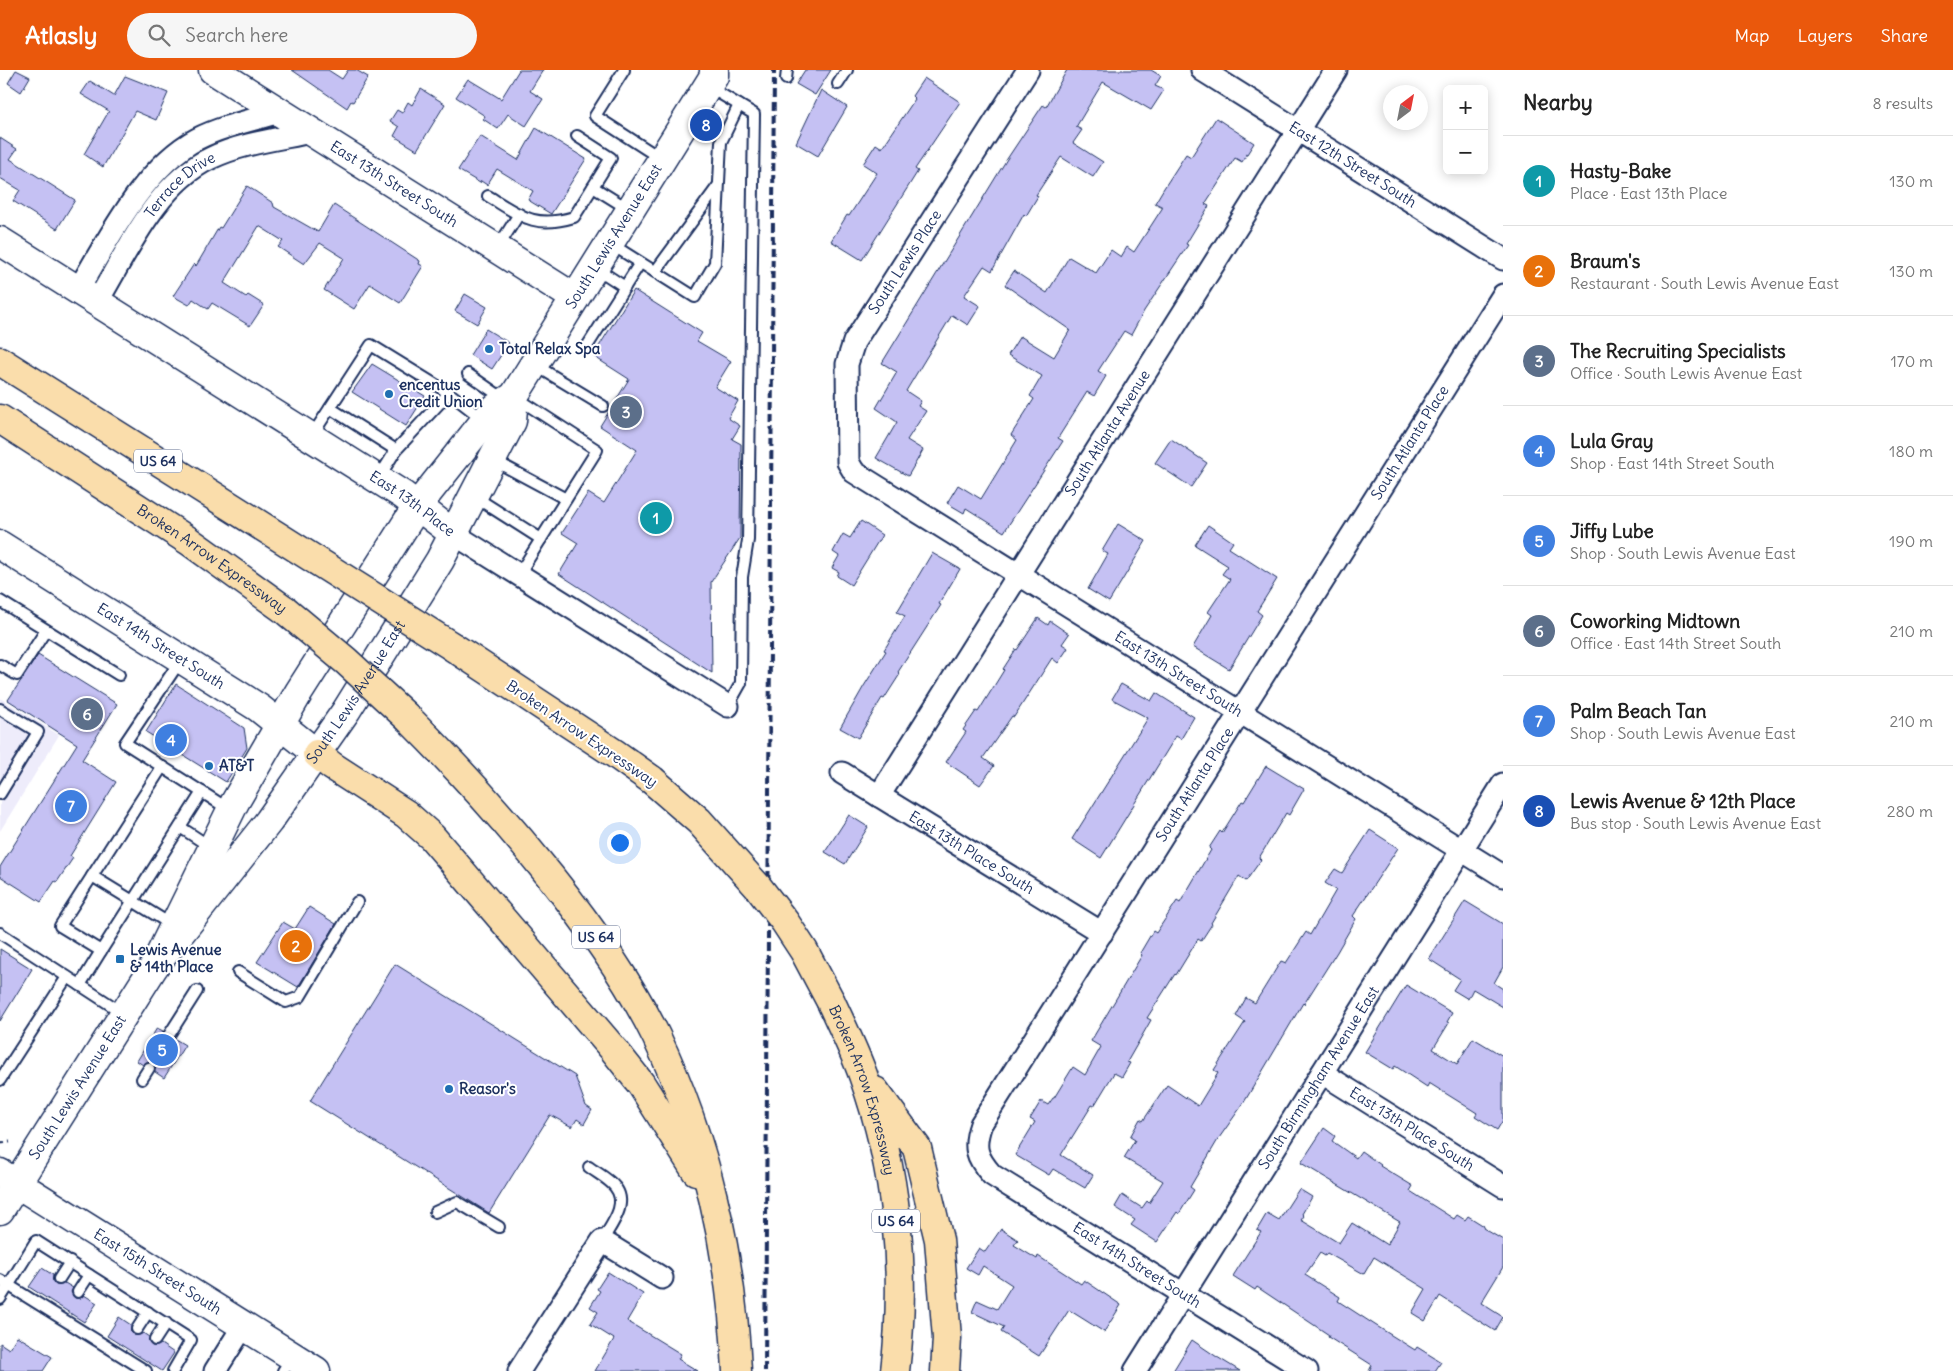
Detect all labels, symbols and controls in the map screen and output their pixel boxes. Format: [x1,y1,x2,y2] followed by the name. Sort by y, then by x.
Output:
[127,13,477,58] search box
[25,20,97,50] text: Atlasly
[145,21,173,49] icon: search
[185,23,288,47] text: Search here
[1734,24,1769,47] text: Map
[1797,24,1853,47] text: Layers
[1881,24,1928,47] text: Share
[1383,85,1428,130] north arrow
[1443,85,1488,175] map controls
[1443,85,1488,130] button: +
[1523,89,1593,116] text: Nearby
[1872,93,1933,113] text: 8 results
[690,106,722,144] pin: 8
[1286,117,1421,212] street label: East 12th Street South
[1443,130,1488,175] button: −
[327,136,462,231] street label: East 13th Street South
[140,147,218,221] street label: Terrace Drive
[1570,159,1671,183] text: Hasty-Bake
[561,160,666,312] street label: South Lewis Avenue East
[1536,171,1542,191] text: 1
[1889,171,1933,191] text: 130 m
[1570,183,1727,203] text: Place · East 13th Place
[864,206,945,317] street label: South Lewis Place
[1570,249,1641,273] text: Braum's
[1535,261,1543,281] text: 2
[1889,261,1933,281] text: 130 m
[1570,273,1839,293] text: Restaurant · South Lewis Avenue East
[499,339,601,359] place label: Total Relax Spa
[1570,339,1786,363] text: The Recruiting Specialists
[483,343,495,355] marker: Total Relax Spa
[1534,351,1544,371] text: 3
[1890,351,1933,371] text: 170 m
[1570,363,1802,383] text: Office · South Lewis Avenue East
[1060,366,1154,499] street label: South Atlanta Avenue
[399,375,483,411] place label: encentus Credit Union
[1366,382,1453,503] street label: South Atlanta Place
[383,388,395,400] marker: encentus Credit Union
[610,393,642,431] pin: 3
[1570,429,1654,453] text: Lula Gray
[1534,441,1544,461] text: 4
[1889,441,1933,461] text: 180 m
[134,450,182,472] road number: US 64
[1570,453,1775,473] text: Shop · East 14th Street South
[366,466,459,540] street label: East 13th Place
[640,499,672,537] pin: 1
[133,500,291,617] street label: Broken Arrow Expressway
[1570,519,1654,543] text: Jiffy Lube
[1534,531,1544,551] text: 5
[1889,531,1933,551] text: 190 m
[1570,543,1796,563] text: Shop · South Lewis Avenue East
[94,598,229,693] street label: East 14th Street South
[1570,609,1740,633] text: Coworking Midtown
[302,617,409,767] street label: South Lewis Avenue East
[1534,621,1544,641] text: 6
[1890,621,1933,641] text: 210 m
[1111,627,1247,721] street label: East 13th Street South
[1570,633,1781,653] text: Office · East 14th Street South
[503,676,662,791] street label: Broken Arrow Expressway
[71,695,103,733] pin: 6
[1570,699,1706,723] text: Palm Beach Tan
[1535,711,1543,731] text: 7
[1890,711,1933,731] text: 210 m
[155,721,187,759] pin: 4
[1570,723,1796,743] text: Shop · South Lewis Avenue East
[1151,724,1237,845] street label: South Atlanta Place
[219,756,255,775] place label: AT&T
[203,760,215,772] marker: AT&T
[55,787,87,825] pin: 7
[1570,789,1795,813] text: Lewis Avenue & 12th Place
[1534,801,1544,821] text: 8
[1887,801,1933,821] text: 280 m
[906,807,1038,898] street label: East 13th Place South
[1570,813,1821,833] text: Bus stop · South Lewis Avenue East
[607,830,633,856] your location
[572,926,620,949] road number: US 64
[280,927,312,965] pin: 2
[130,940,222,976] place label: Lewis Avenue & 14th Place
[114,953,126,965] marker: Lewis Avenue & 14th Place
[1254,982,1383,1173] street label: South Birmingham Avenue East
[825,1002,900,1177] street label: Broken Arrow Expressway
[24,1011,130,1163] street label: South Lewis Avenue East
[146,1031,178,1069] pin: 5
[459,1079,516,1098] place label: Reasor's
[443,1083,455,1095] marker: Reasor's
[1346,1083,1478,1175] street label: East 13th Place South
[872,1210,920,1232] road number: US 64
[1070,1217,1205,1312] street label: East 14th Street South
[90,1224,226,1319] street label: East 15th Street South

